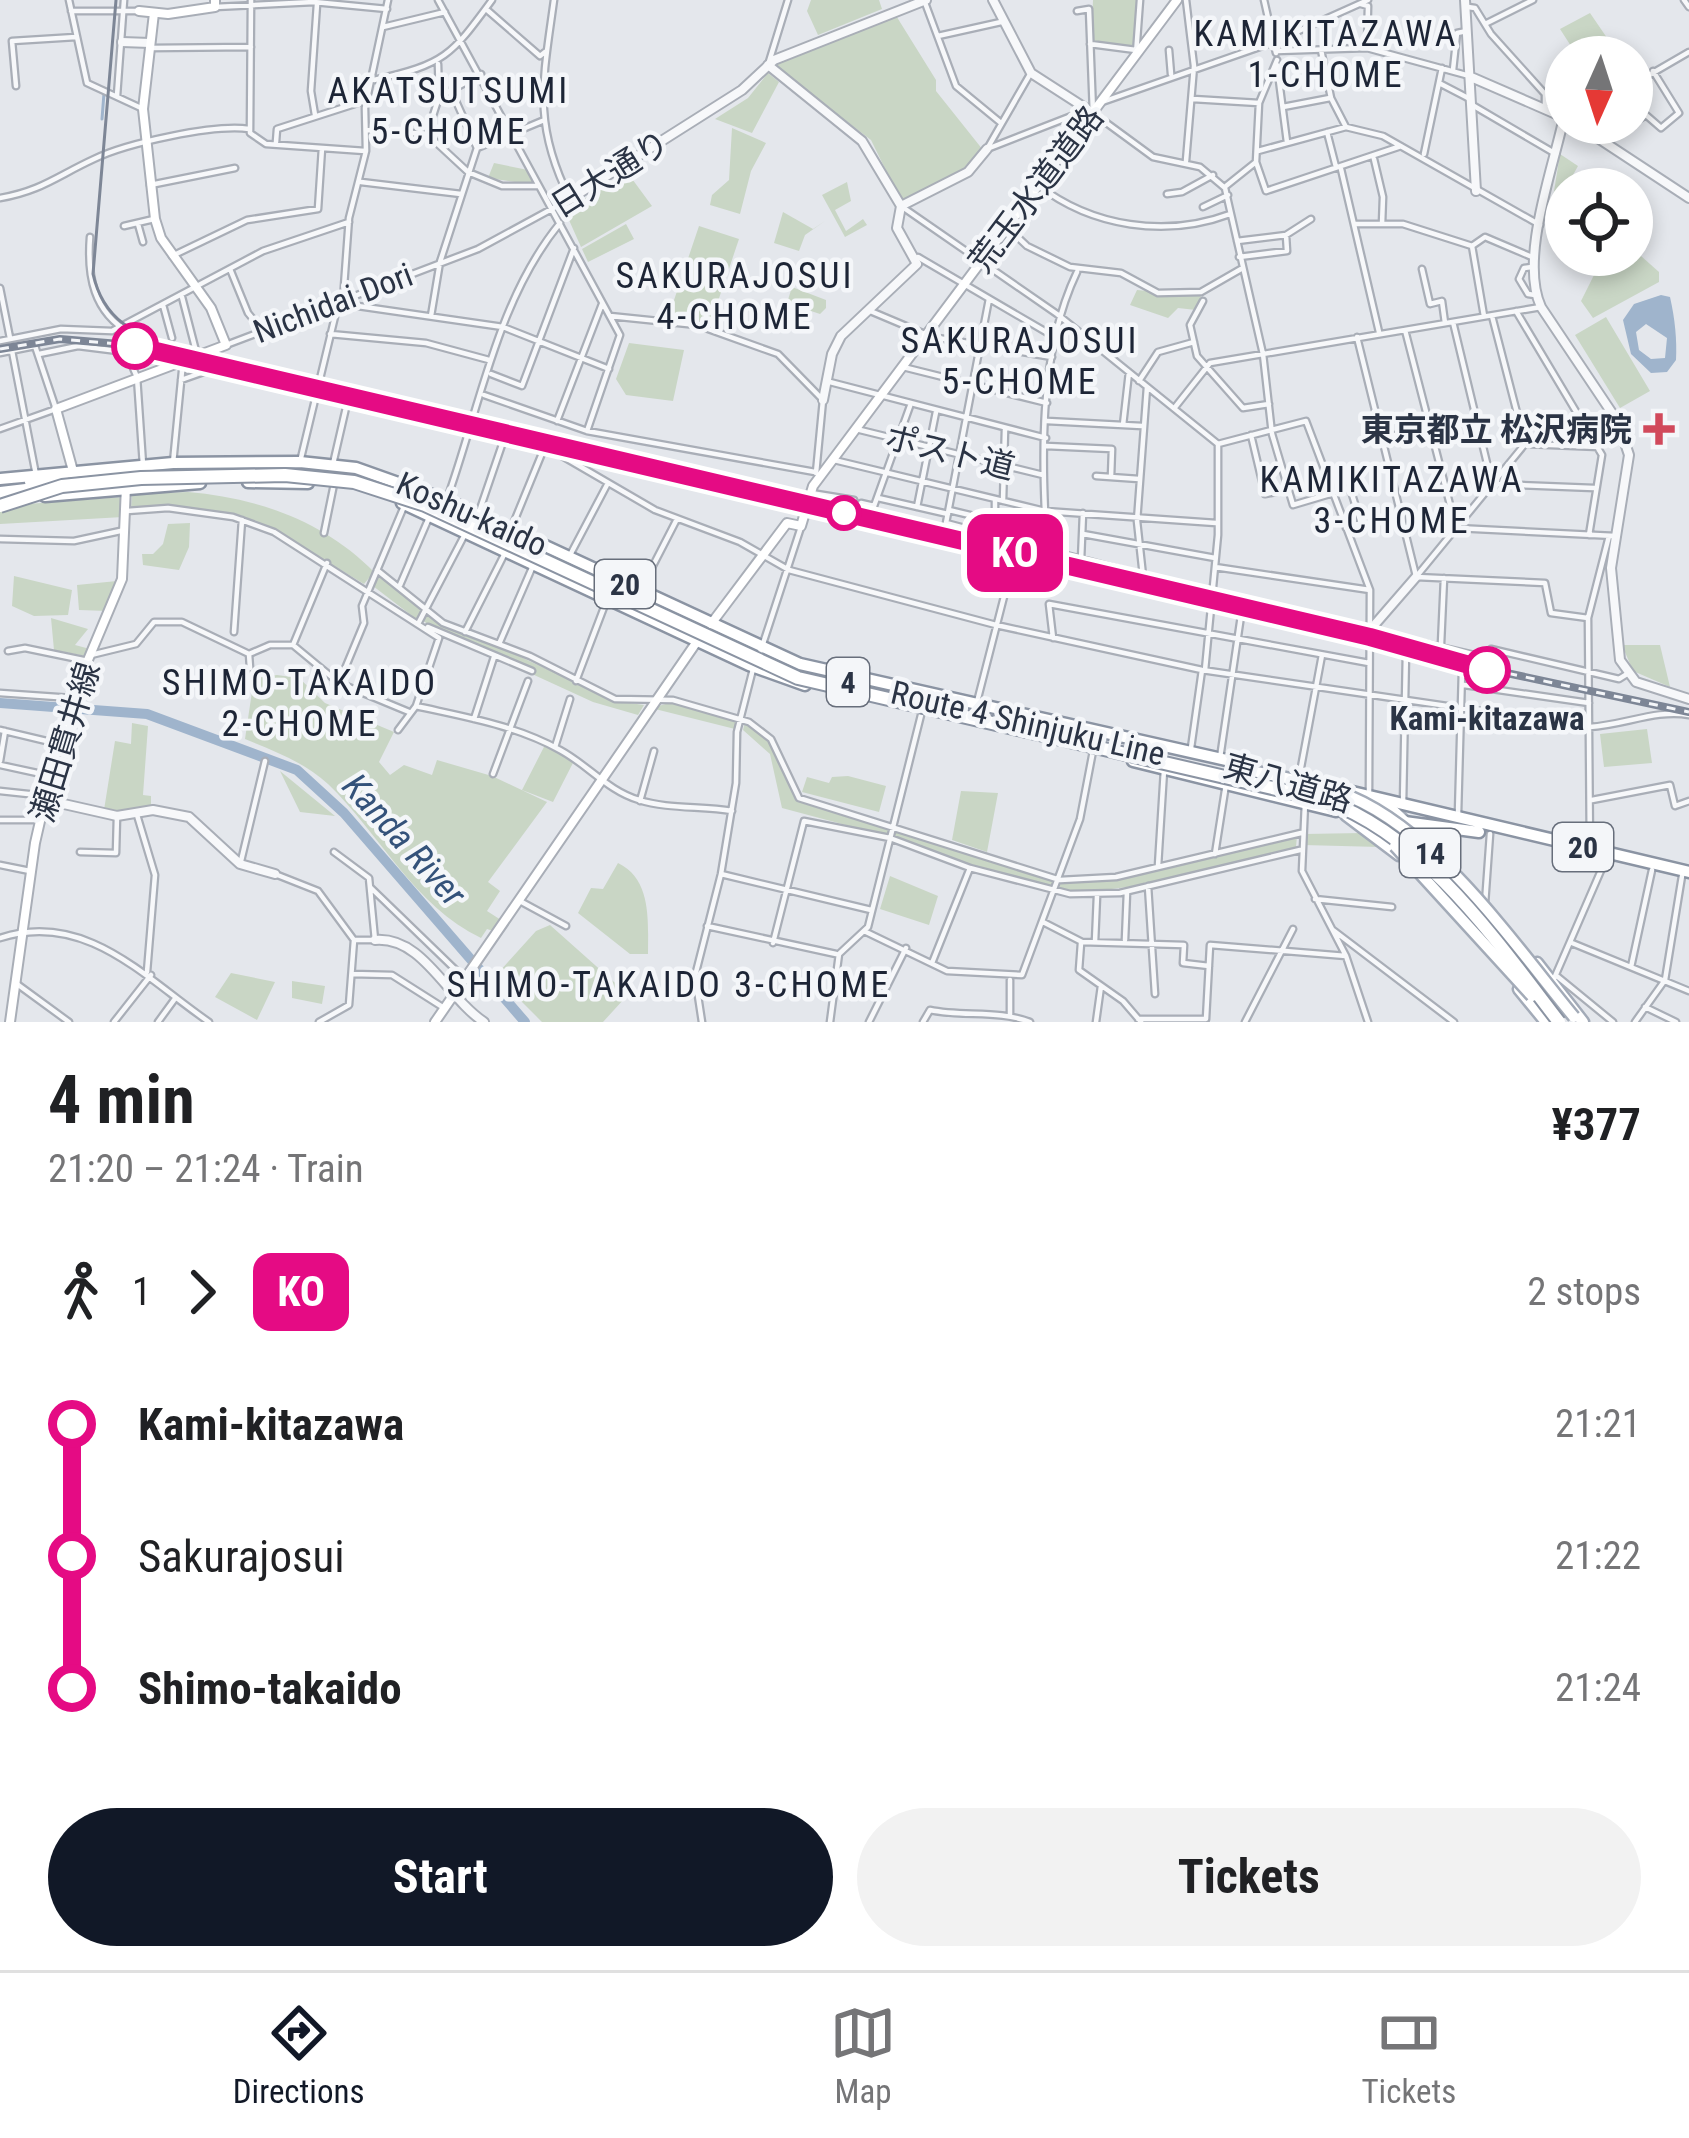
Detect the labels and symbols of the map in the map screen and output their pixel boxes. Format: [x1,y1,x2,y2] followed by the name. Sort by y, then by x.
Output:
[1194,13,1458,96] district label: KAMIKITAZAWA 1-CHOME
[1545,36,1653,144] north arrow
[328,70,570,153] district label: AKATSUTSUMI 5-CHOME
[961,98,1111,280] street label: 荒玉水道道路
[544,122,676,226] street label: 日大通り
[248,255,418,351] street label: Nichidai Dori
[615,255,855,338] district label: SAKURAJOSUI 4-CHOME
[900,320,1140,403] district label: SAKURAJOSUI 5-CHOME
[113,324,157,368] unlabelled marker
[1360,410,1632,449] place label: 東京都立 松沢病院
[1643,413,1675,445] marker: 東京都立 松沢病院
[881,417,1019,487] street label: ポスト道
[1260,459,1524,542] district label: KAMIKITAZAWA 3-CHOME
[391,464,553,564] street label: Koshu-kaido
[828,497,860,529] unlabelled marker
[961,514,1069,592] line badge: KO
[595,560,655,608] road number: 20
[1465,648,1509,692] marker: Kami-kitazawa
[22,657,108,827] street label: 瀬田貫井線
[827,658,869,706] road number: 4
[162,662,438,745] district label: SHIMO-TAKAIDO 2-CHOME
[887,673,1169,773] street label: Route 4 Shinjuku Line
[1389,699,1585,738] place label: Kami-kitazawa
[1219,746,1357,820] street label: 東八道路
[334,765,475,916] water label: Kanda River
[1553,823,1613,871] road number: 20
[1400,829,1460,877] road number: 14
[447,964,891,1006] district label: SHIMO-TAKAIDO 3-CHOME

